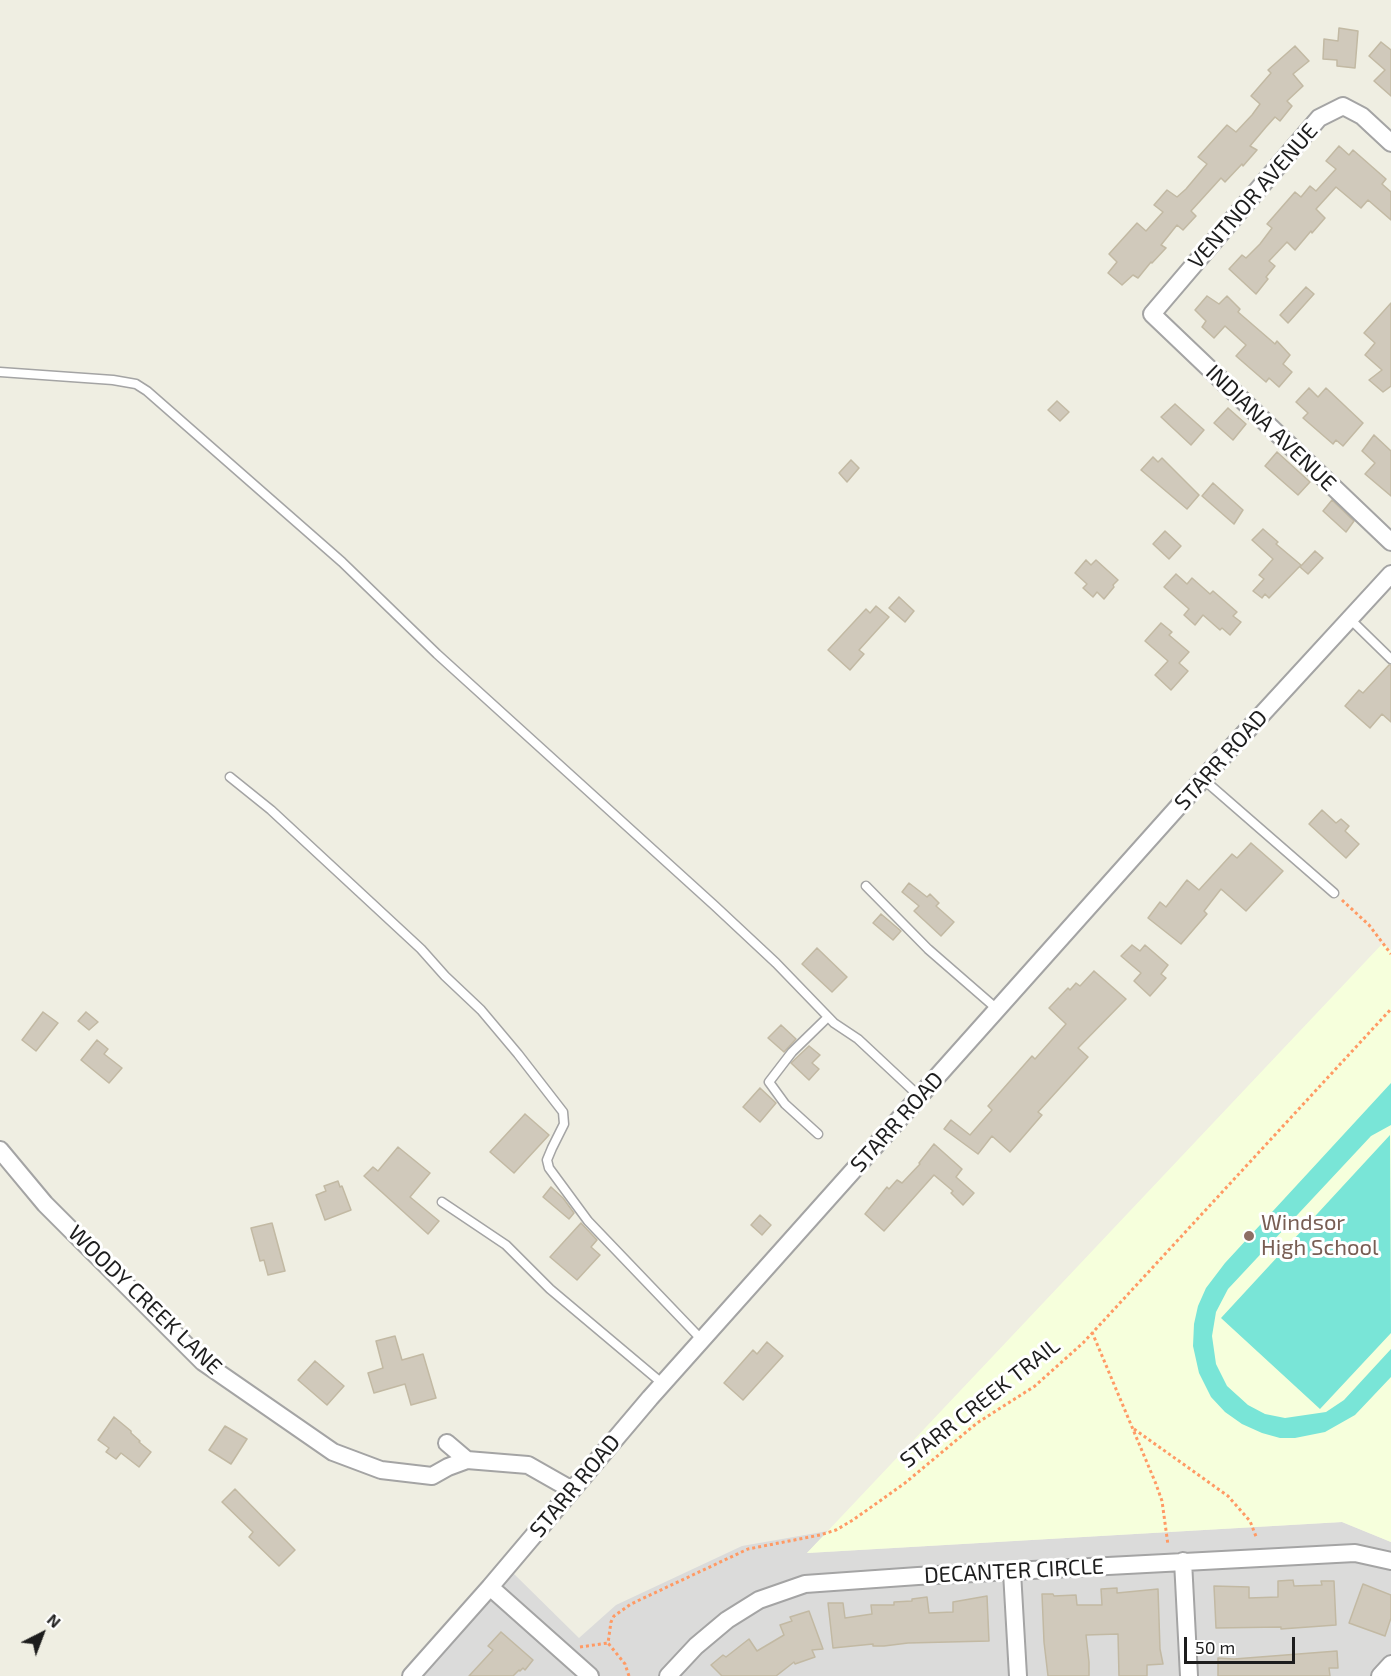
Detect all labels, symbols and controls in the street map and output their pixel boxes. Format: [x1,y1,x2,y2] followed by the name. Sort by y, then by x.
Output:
[1183,118,1323,274] street label: VENTNOR AVENUE
[1200,359,1342,497] street label: INDIANA AVENUE
[1169,704,1273,816] street label: STARR ROAD
[845,1066,949,1178] street label: STARR ROAD
[1261,1210,1379,1262] place label: Windsor High School
[63,1220,227,1380] street label: WOODY CREEK LANE
[1242,1229,1256,1243] marker: Windsor High School
[895,1332,1065,1474] street label: STARR CREEK TRAIL
[524,1429,626,1543] street label: STARR ROAD
[923,1553,1105,1589] street label: DECANTER CIRCLE
[12,1604,72,1664] north arrow
[44,1609,65,1631] text: N
[1187,1625,1298,1663] scale bar
[1195,1636,1235,1658] text: 50 m

